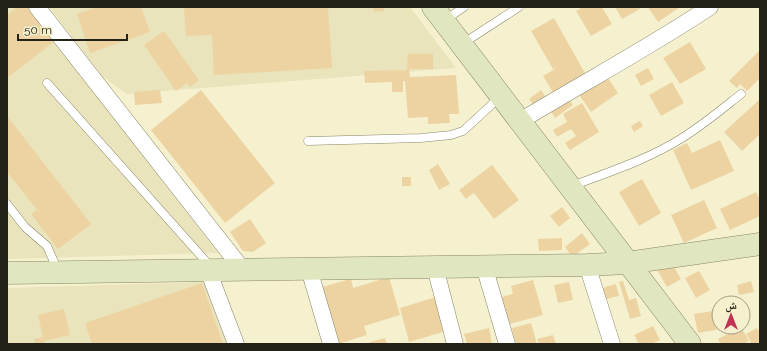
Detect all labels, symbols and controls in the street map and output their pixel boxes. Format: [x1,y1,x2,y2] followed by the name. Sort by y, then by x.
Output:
[18,16,127,42] scale bar
[24,23,52,37] text: 50 m
[711,295,751,335] north arrow
[725,299,737,313] text: ش

